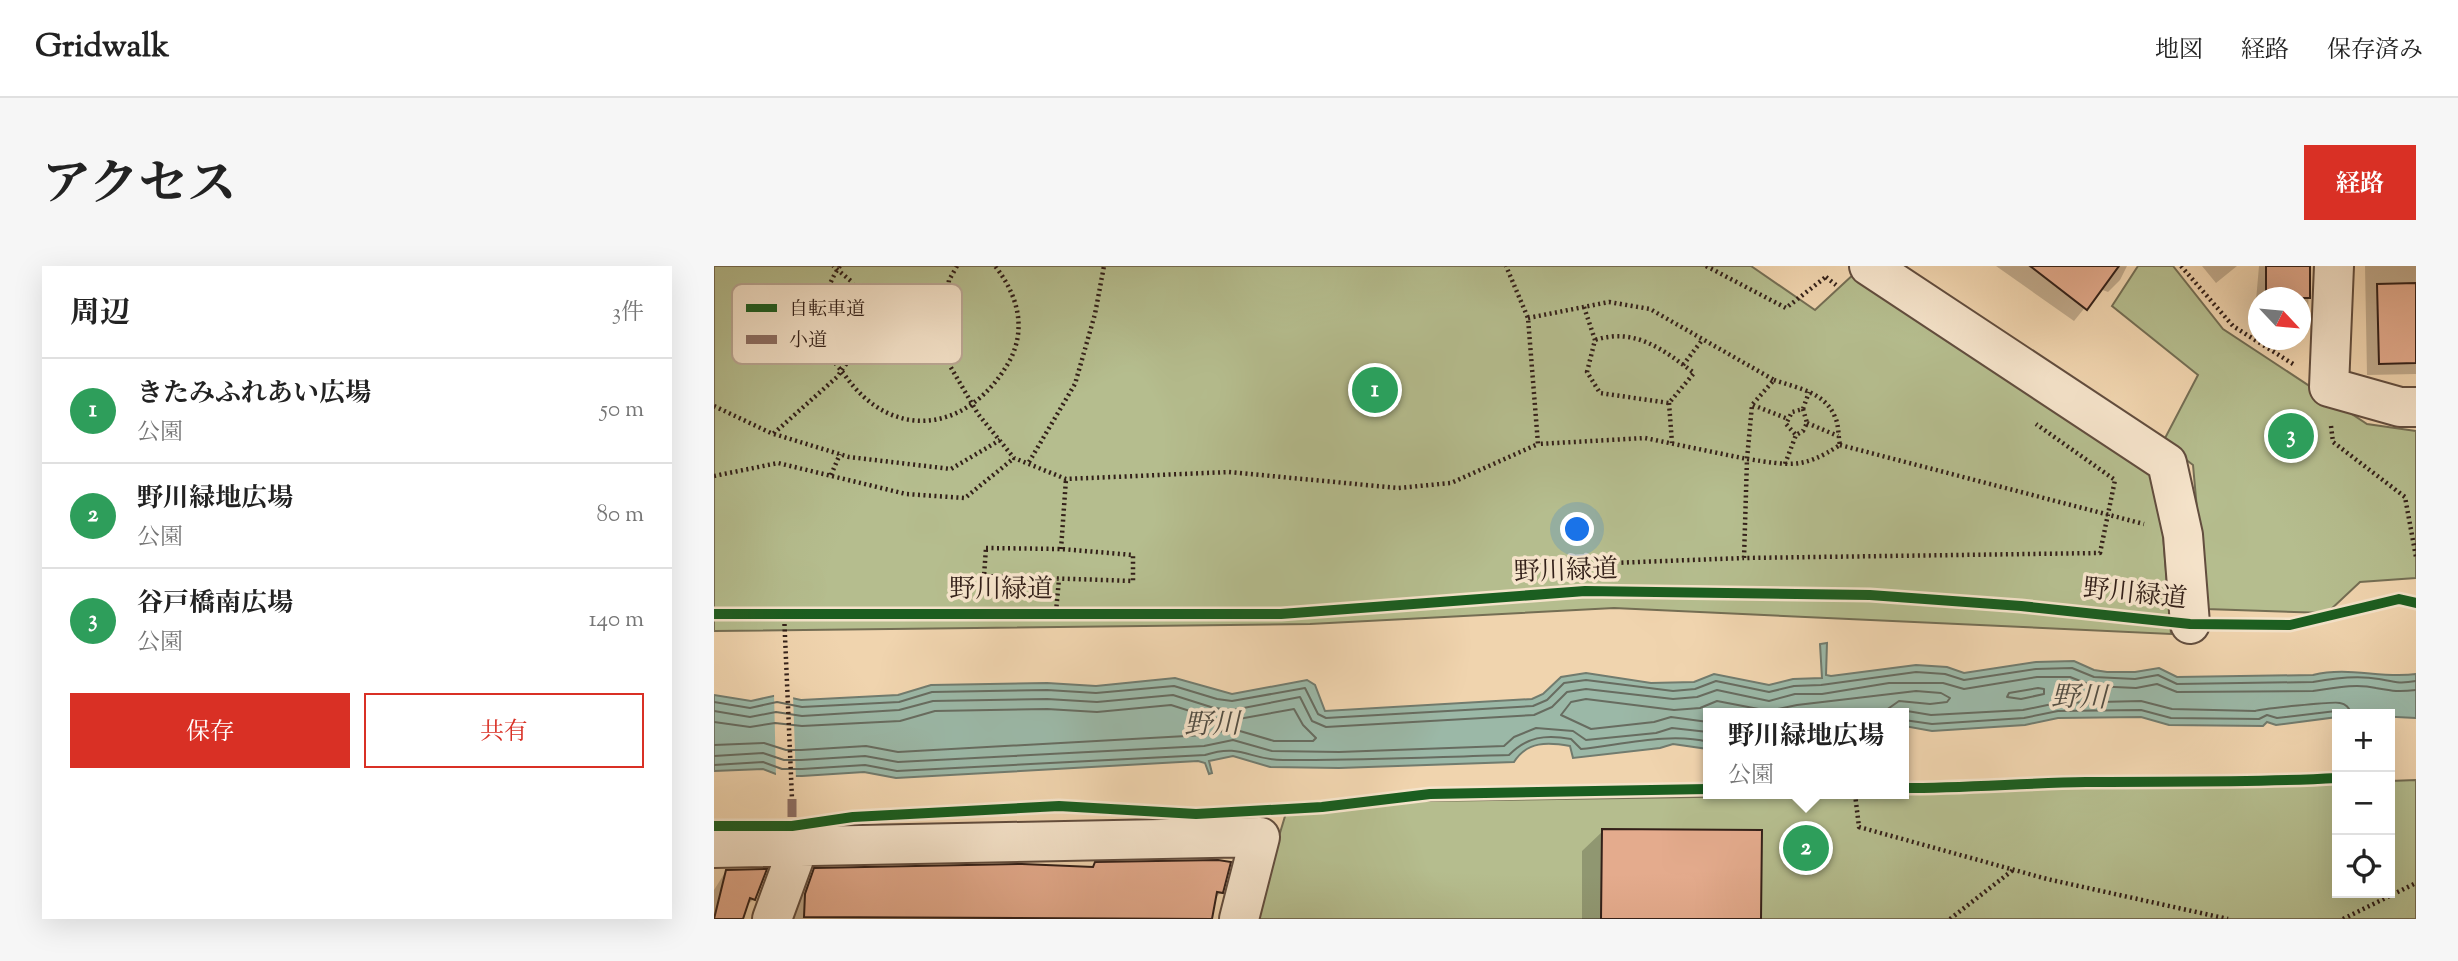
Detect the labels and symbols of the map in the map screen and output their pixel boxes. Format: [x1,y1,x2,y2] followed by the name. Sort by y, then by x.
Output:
[732,284,962,364] legend
[2248,287,2311,350] north arrow
[789,297,865,324] text: 自転車道
[789,328,827,355] text: 小道
[1352,364,1398,416] pin: 1
[2268,410,2314,462] pin: 3
[1560,512,1594,546] your location
[1513,552,1619,592] street label: 野川緑道
[2081,571,2189,619] street label: 野川緑道
[949,572,1053,609] street label: 野川緑道
[2051,679,2110,720] water label: 野川
[1184,705,1243,746] water label: 野川
[1783,822,1829,874] pin: 2

